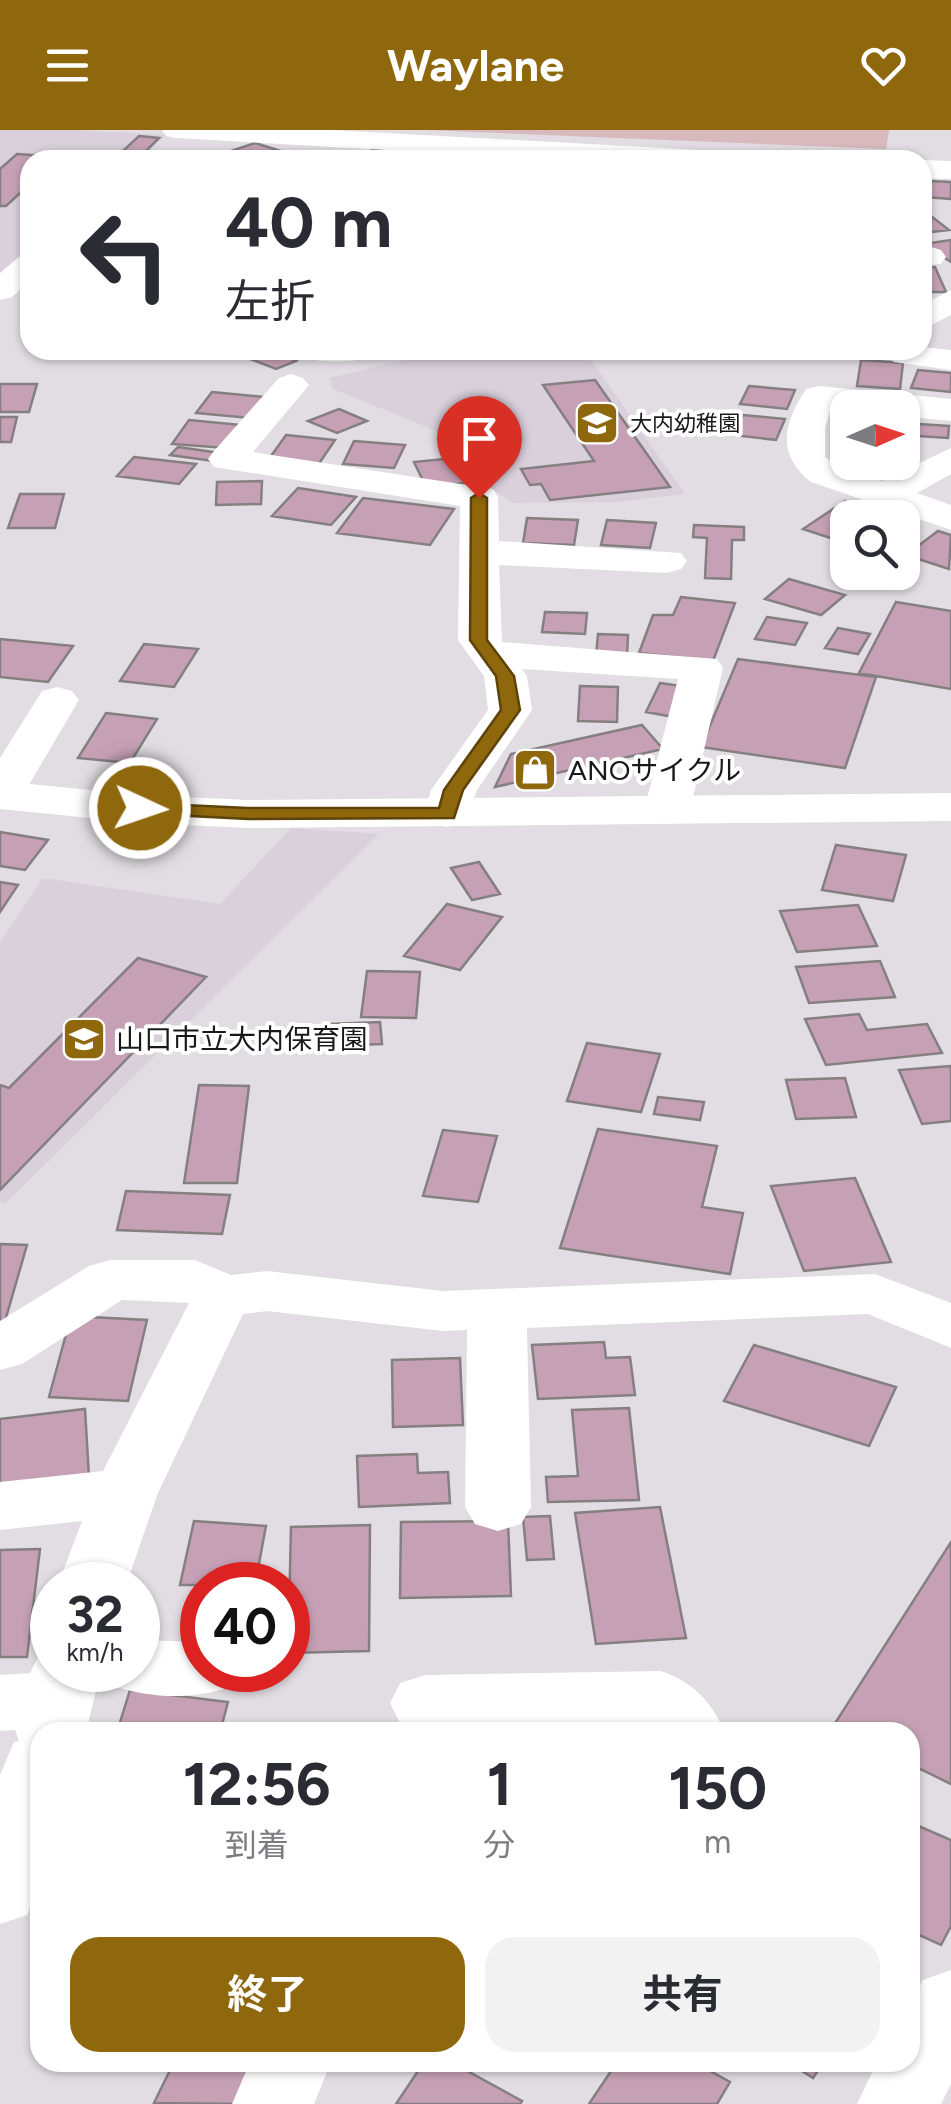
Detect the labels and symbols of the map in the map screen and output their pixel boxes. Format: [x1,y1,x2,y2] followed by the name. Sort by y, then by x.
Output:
[830,390,920,480] north arrow
[437,396,522,499] pin
[574,400,620,446] school or university icon: 大内幼稚園
[630,410,740,437] place label: 大内幼稚園
[512,747,558,793] shop icon: ANOサイクル
[568,753,741,787] place label: ANOサイクル
[88,756,192,860] position arrow
[61,1016,107,1062] school or university icon: 山口市立大内保育園
[116,1022,368,1056] place label: 山口市立大内保育園
[180,1562,310,1692] speed limit sign: 40

